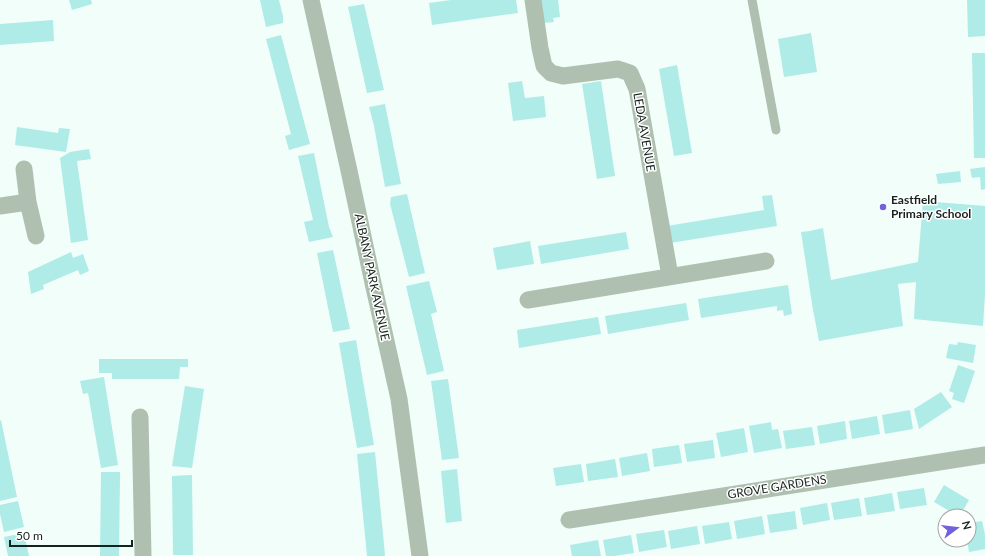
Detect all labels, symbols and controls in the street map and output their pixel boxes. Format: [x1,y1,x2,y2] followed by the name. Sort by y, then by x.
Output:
[630,91,659,173] street label: LEDA AVENUE
[891,192,971,221] place label: Eastfield Primary School
[878,202,888,212] marker: Eastfield Primary School
[352,212,393,342] street label: ALBANY PARK AVENUE
[726,471,827,502] street label: GROVE GARDENS
[937,508,977,548] north arrow
[960,520,975,531] text: N
[10,522,132,548] scale bar
[16,528,43,543] text: 50 m

